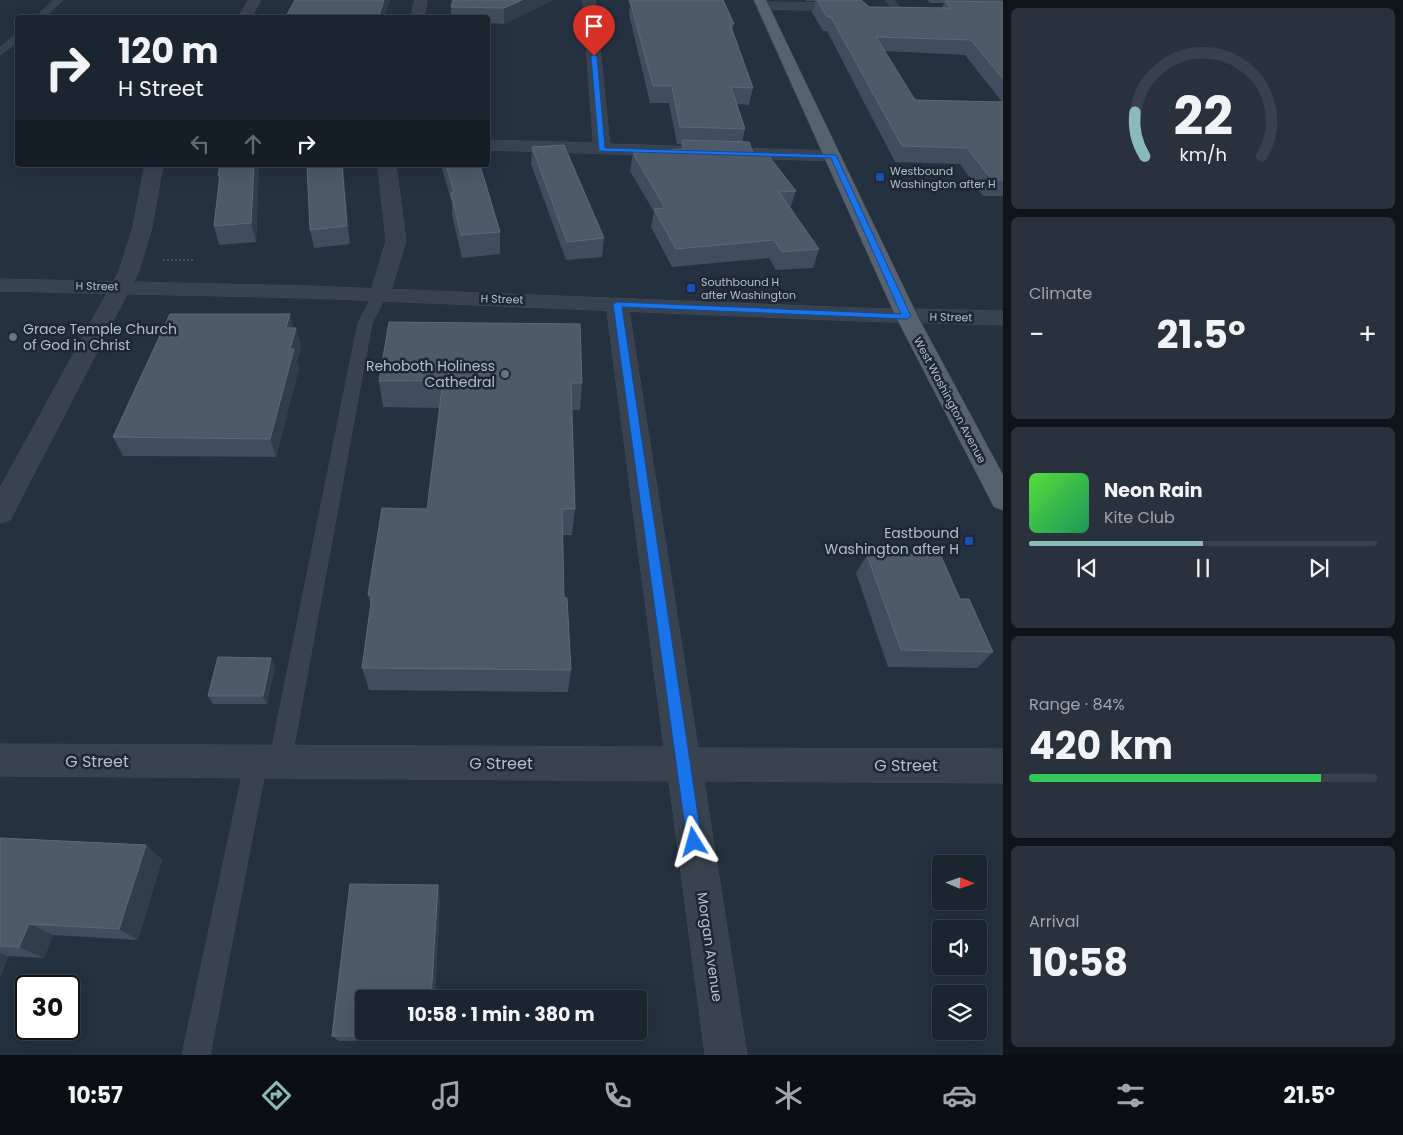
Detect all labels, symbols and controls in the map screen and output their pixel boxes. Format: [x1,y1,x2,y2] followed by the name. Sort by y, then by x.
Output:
[573,5,615,56] pin
[580,12,608,40] icon: arrive
[118,26,218,75] text: 120 m
[35,35,100,100] icon: right
[118,73,204,104] text: H Street
[1173,80,1233,153] text: 22
[186,130,214,158] icon: left
[239,130,267,158] icon: ahead
[292,130,320,158] icon: right
[1179,142,1227,167] text: km/h
[890,163,996,192] place label: Westbound Washington after H
[874,171,886,183] marker: Westbound Washington after H
[701,274,796,303] place label: Southbound H after Washington
[75,278,119,294] street label: H Street
[685,282,697,294] marker: Southbound H after Washington
[1029,282,1092,305] text: Climate
[480,290,524,308] street label: H Street
[1157,308,1246,361] text: 21.5°
[929,309,973,325] street label: H Street
[1029,315,1044,354] text: −
[1358,315,1377,354] text: +
[23,319,177,355] place label: Grace Temple Church of God in Christ
[7,331,19,343] marker: Grace Temple Church of God in Christ
[910,334,990,466] street label: West Washington Avenue
[366,356,495,392] place label: Rehoboth Holiness Cathedral
[499,368,511,380] marker: Rehoboth Holiness Cathedral
[1104,477,1203,504] text: Neon Rain
[1104,506,1175,529] text: Kite Club
[824,523,959,559] place label: Eastbound Washington after H
[963,535,975,547] marker: Eastbound Washington after H
[1073,554,1101,582] icon: previous
[1189,554,1217,582] icon: pause
[1305,554,1333,582] icon: next
[1029,693,1125,716] text: Range · 84%
[1029,719,1173,772] text: 420 km
[65,750,129,773] street label: G Street
[469,752,533,775] street label: G Street
[874,754,938,777] street label: G Street
[667,815,719,867] position arrow
[932,855,988,910] north arrow
[932,855,987,1040] map controls
[692,891,728,1003] street label: Morgan Avenue
[1029,910,1079,933] text: Arrival
[932,920,987,975] button: sound
[1029,936,1128,989] text: 10:58
[15,975,80,1040] speed limit sign: 30
[932,985,987,1040] button: layers
[407,1001,595,1028] text: 10:58 · 1 min · 380 m
[259,1078,294,1113] icon: directions
[429,1078,464,1113] icon: music
[600,1078,635,1113] icon: phone
[771,1078,806,1113] icon: climate
[942,1078,977,1113] icon: car
[1113,1078,1148,1113] icon: filters
[68,1080,123,1111] text: 10:57
[1284,1080,1335,1111] text: 21.5°

